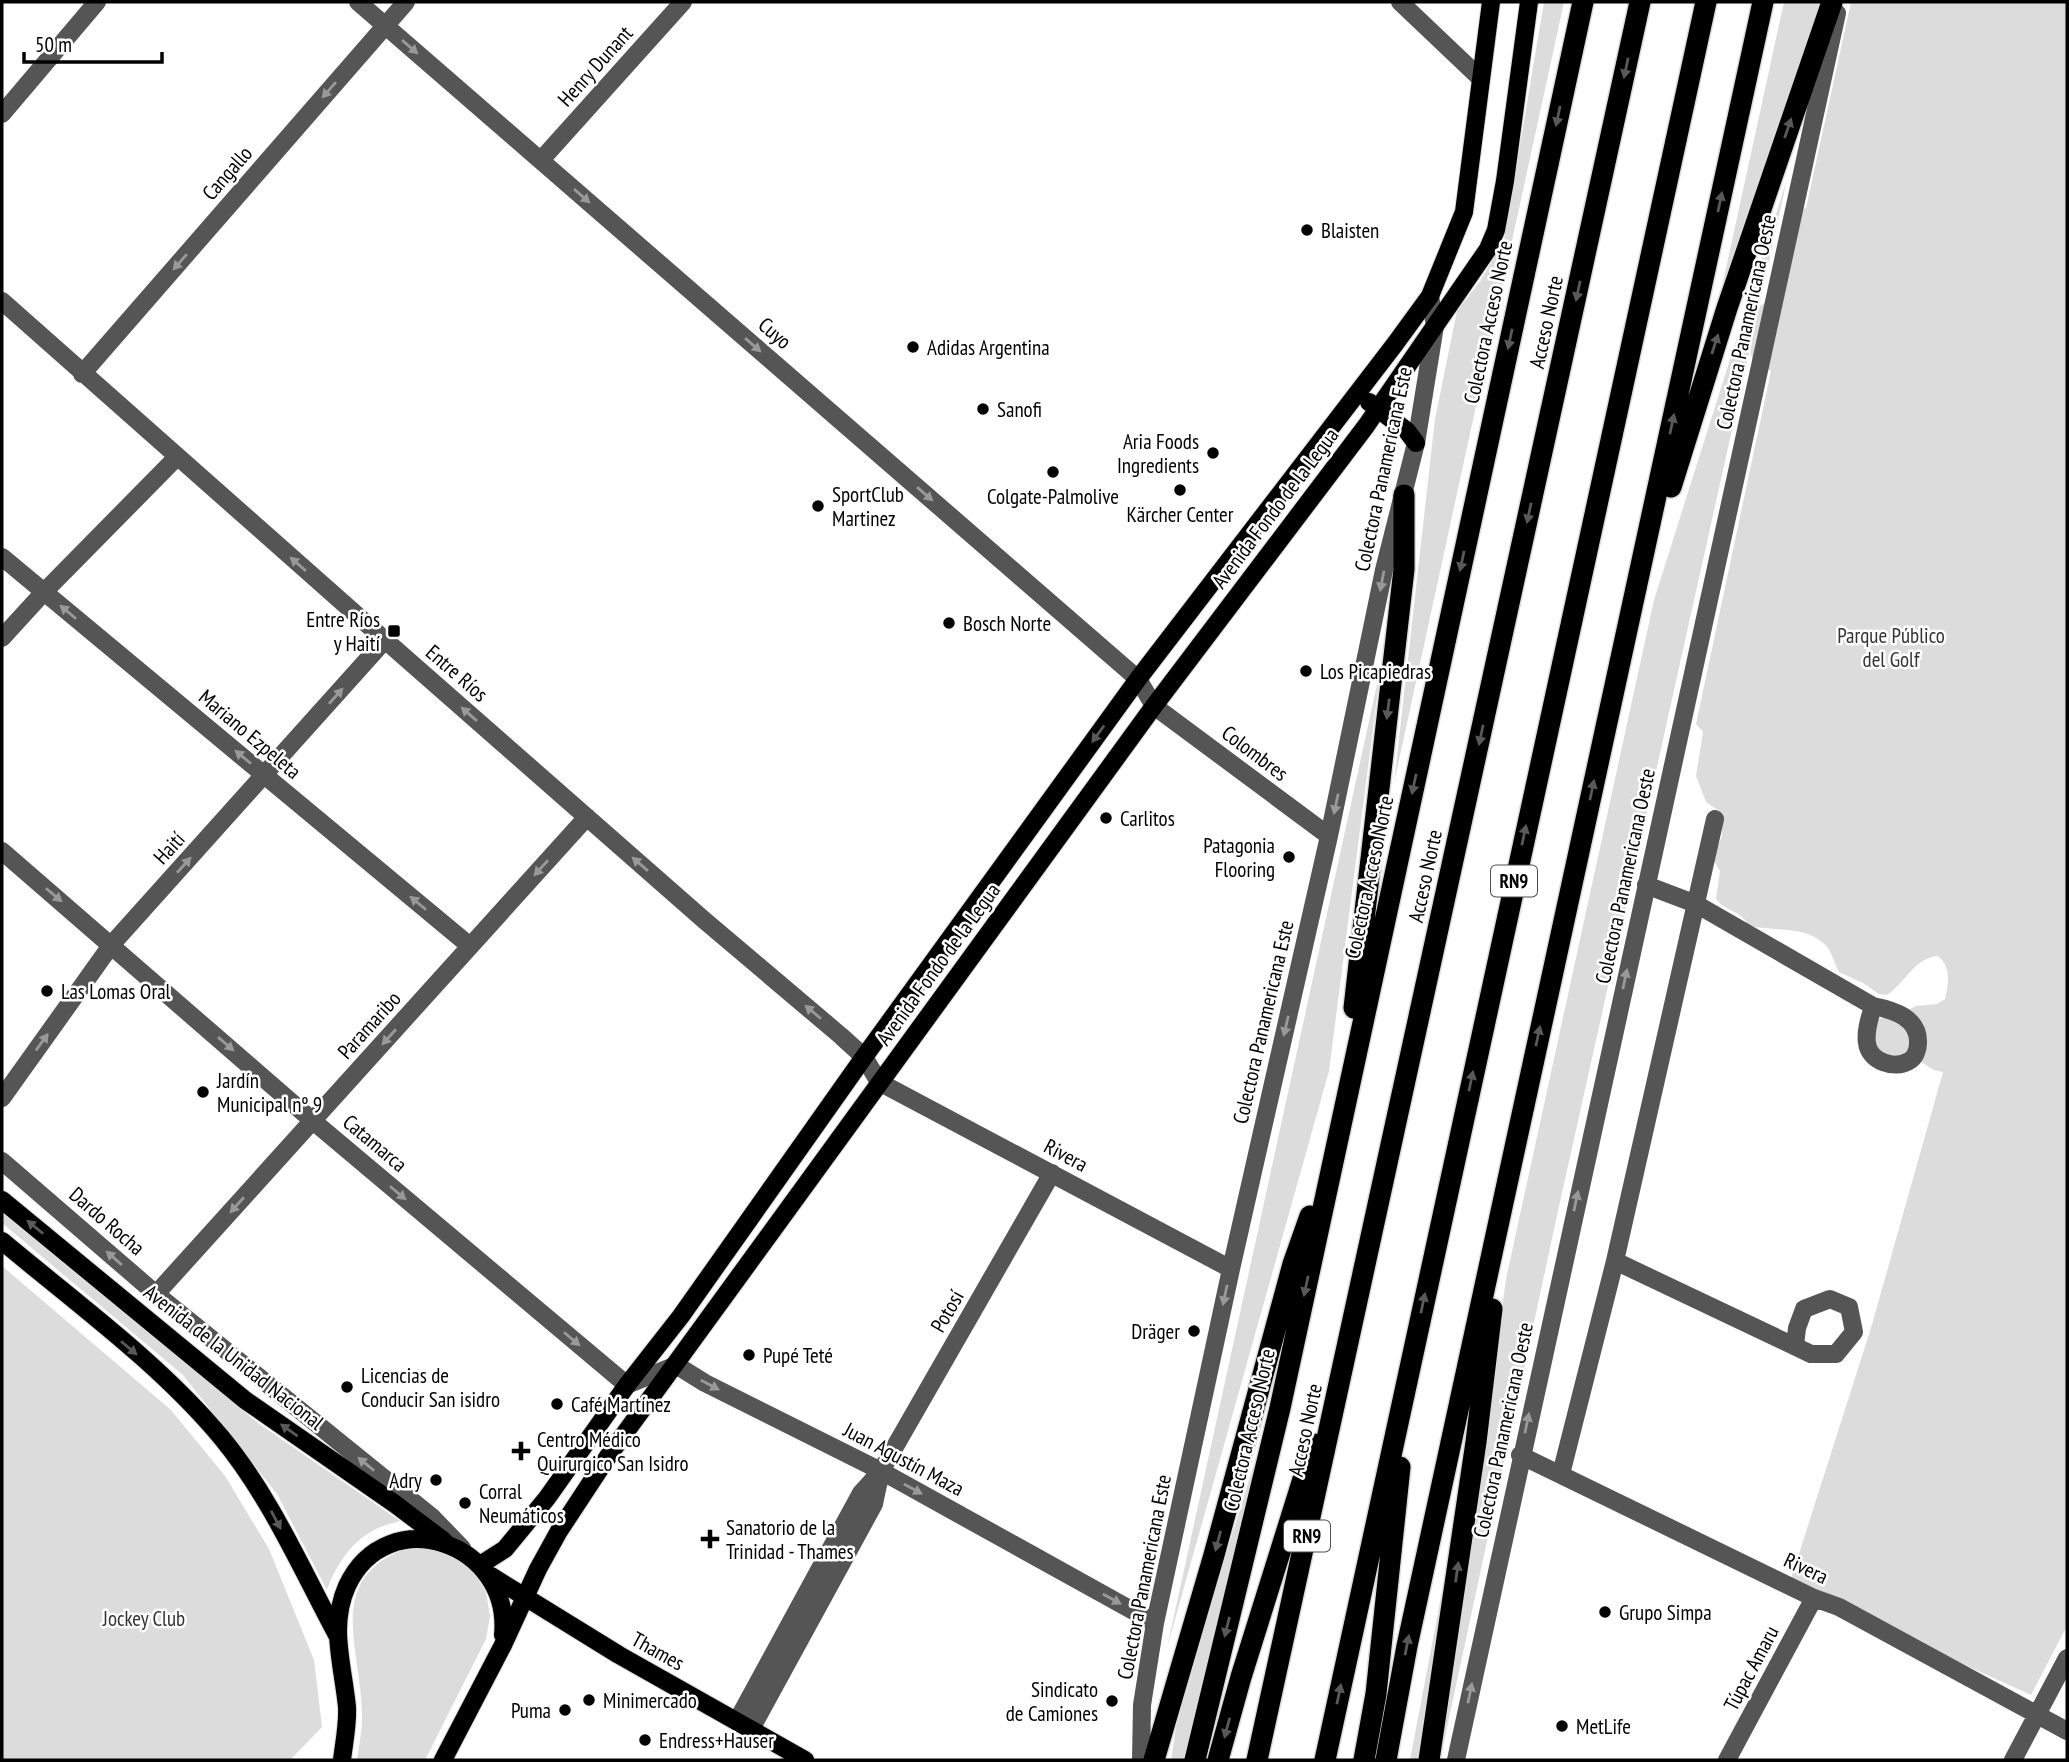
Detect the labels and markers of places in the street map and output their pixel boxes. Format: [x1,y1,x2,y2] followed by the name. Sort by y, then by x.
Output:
[1321,217,1379,244] place label: Blaisten
[1299,222,1315,238] marker: Blaisten
[927,334,1050,361] place label: Adidas Argentina
[905,339,921,355] marker: Adidas Argentina
[997,396,1042,423] place label: Sanofi
[975,401,991,417] marker: Sanofi
[1117,428,1199,479] place label: Aria Foods Ingredients
[1205,445,1221,461] marker: Aria Foods Ingredients
[1045,464,1061,480] marker: Colgate-Palmolive
[832,481,904,532] place label: SportClub Martinez
[1172,482,1188,498] marker: Kärcher Center
[987,483,1119,510] place label: Colgate-Palmolive
[810,498,826,514] marker: SportClub Martinez
[1126,501,1234,528] place label: Kärcher Center
[306,606,380,657] place label: Entre Ríos y Haití
[963,610,1051,637] place label: Bosch Norte
[941,615,957,631] marker: Bosch Norte
[386,623,402,639] marker: Entre Ríos y Haití
[1320,658,1431,685] place label: Los Picapiedras
[1298,663,1314,679] marker: Los Picapiedras
[1120,805,1175,832] place label: Carlitos
[1098,810,1114,826] marker: Carlitos
[1203,832,1275,883] place label: Patagonia Flooring
[1281,849,1297,865] marker: Patagonia Flooring
[61,978,171,1005] place label: Las Lomas Oral
[39,983,55,999] marker: Las Lomas Oral
[216,1067,322,1118] place label: Jardín Municipal nº 9
[195,1084,211,1100] marker: Jardín Municipal nº 9
[1131,1318,1180,1345] place label: Dräger
[1186,1323,1202,1339] marker: Dräger
[763,1342,833,1369] place label: Pupé Teté
[741,1347,757,1363] marker: Pupé Teté
[361,1362,500,1413] place label: Licencias de Conducir San isidro
[339,1379,355,1395] marker: Licencias de Conducir San isidro
[571,1391,671,1418] place label: Café Martínez
[549,1396,565,1412] marker: Café Martínez
[537,1426,689,1477] place label: Centro Médico Quirurgico San Isidro
[511,1441,531,1461] marker: Centro Médico Quirurgico San Isidro
[389,1467,422,1494] place label: Adry
[428,1472,444,1488] marker: Adry
[479,1478,564,1529] place label: Corral Neumáticos
[457,1495,473,1511] marker: Corral Neumáticos
[726,1514,854,1565] place label: Sanatorio de la Trinidad - Thames
[700,1529,720,1549] marker: Sanatorio de la Trinidad - Thames
[1619,1599,1712,1626] place label: Grupo Simpa
[1597,1604,1613,1620] marker: Grupo Simpa
[1006,1676,1098,1727] place label: Sindicato de Camiones
[603,1687,697,1714] place label: Minimercado
[581,1692,597,1708] marker: Minimercado
[1104,1693,1120,1709] marker: Sindicato de Camiones
[511,1697,551,1724] place label: Puma
[557,1702,573,1718] marker: Puma
[1576,1713,1631,1740] place label: MetLife
[1554,1718,1570,1734] marker: MetLife
[659,1727,774,1754] place label: Endress+Hauser
[637,1732,653,1748] marker: Endress+Hauser

